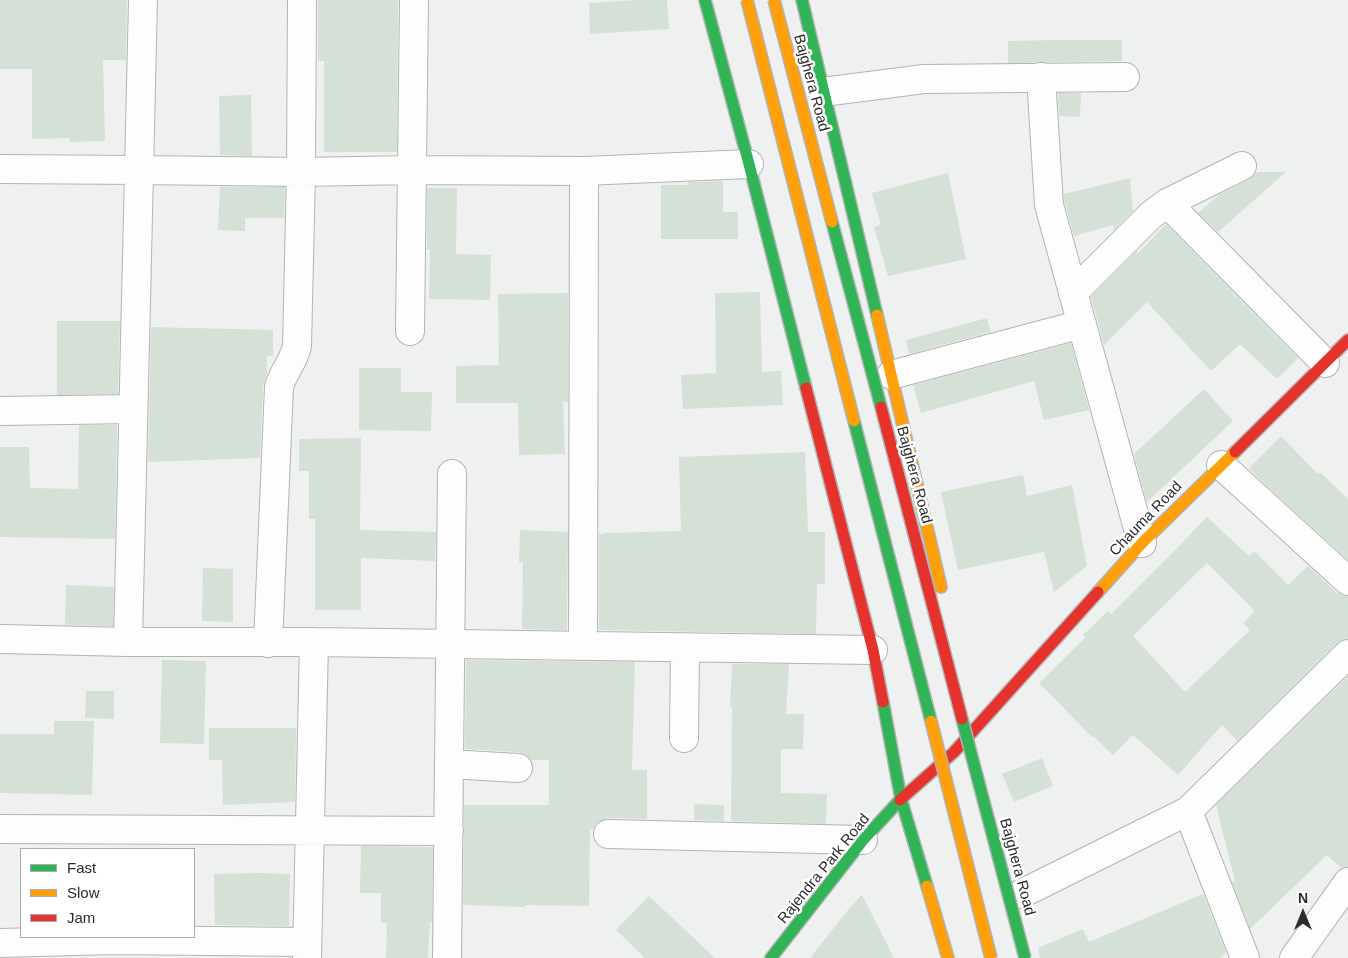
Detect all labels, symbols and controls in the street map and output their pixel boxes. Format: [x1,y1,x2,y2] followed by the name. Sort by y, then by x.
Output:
[789,32,833,134] street label: Bajghera Road
[892,424,936,526] street label: Bajghera Road
[1106,478,1186,560] street label: Chauma Road
[774,811,874,927] street label: Rajendra Park Road
[995,816,1039,918] street label: Bajghera Road
[20,848,195,938] legend
[67,859,96,876] text: Fast
[67,884,100,901] text: Slow
[1278,888,1328,938] north arrow
[1298,890,1308,906] text: N
[67,909,95,926] text: Jam

